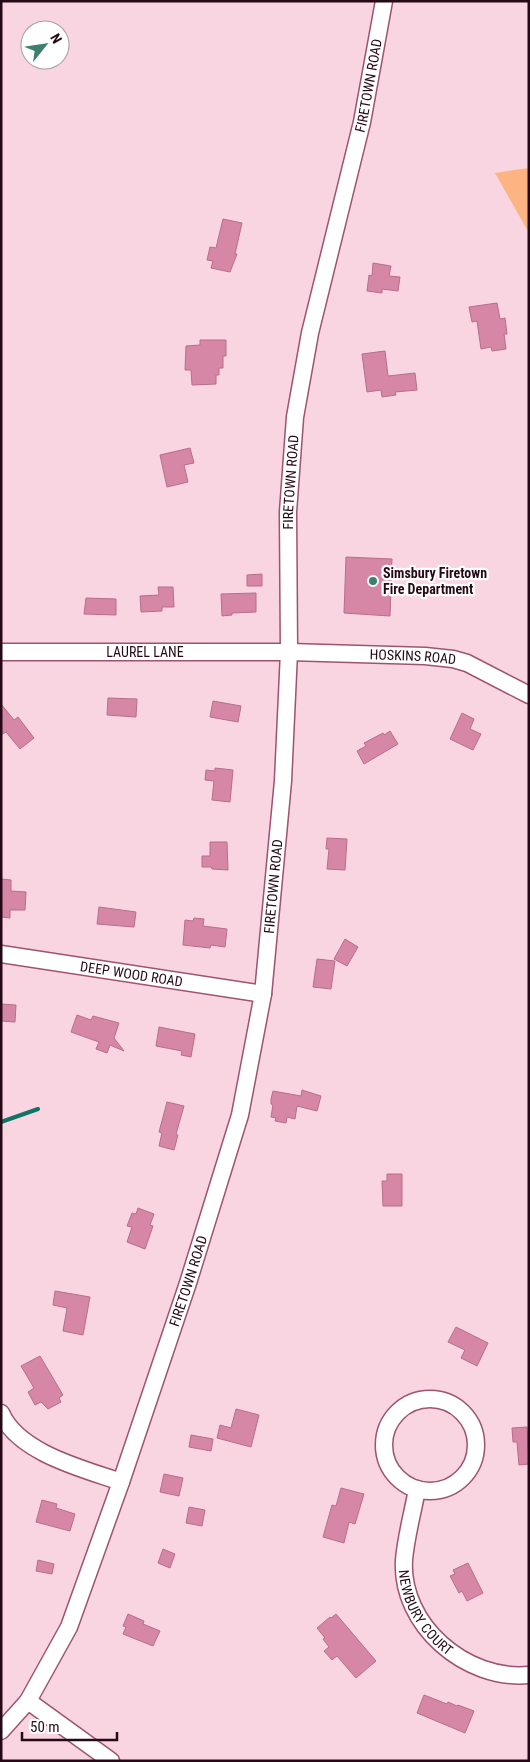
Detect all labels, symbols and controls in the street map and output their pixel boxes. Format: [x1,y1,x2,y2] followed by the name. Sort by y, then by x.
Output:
[20,20,70,70] north arrow
[47,31,65,46] text: N
[352,38,385,134] street label: FIRETOWN ROAD
[280,434,302,529] street label: FIRETOWN ROAD
[383,565,487,597] place label: Simsbury Firetown Fire Department
[367,575,379,587] marker: Simsbury Firetown Fire Department
[106,644,184,660] street label: LAUREL LANE
[369,646,457,667] street label: HOSKINS ROAD
[261,839,285,934] street label: FIRETOWN ROAD
[79,958,184,990] street label: DEEP WOOD ROAD
[166,1233,210,1329] street label: FIRETOWN ROAD
[396,1569,456,1658] street label: NEWBURY COURT
[22,1710,118,1742] scale bar
[30,1718,60,1736] text: 50 m

